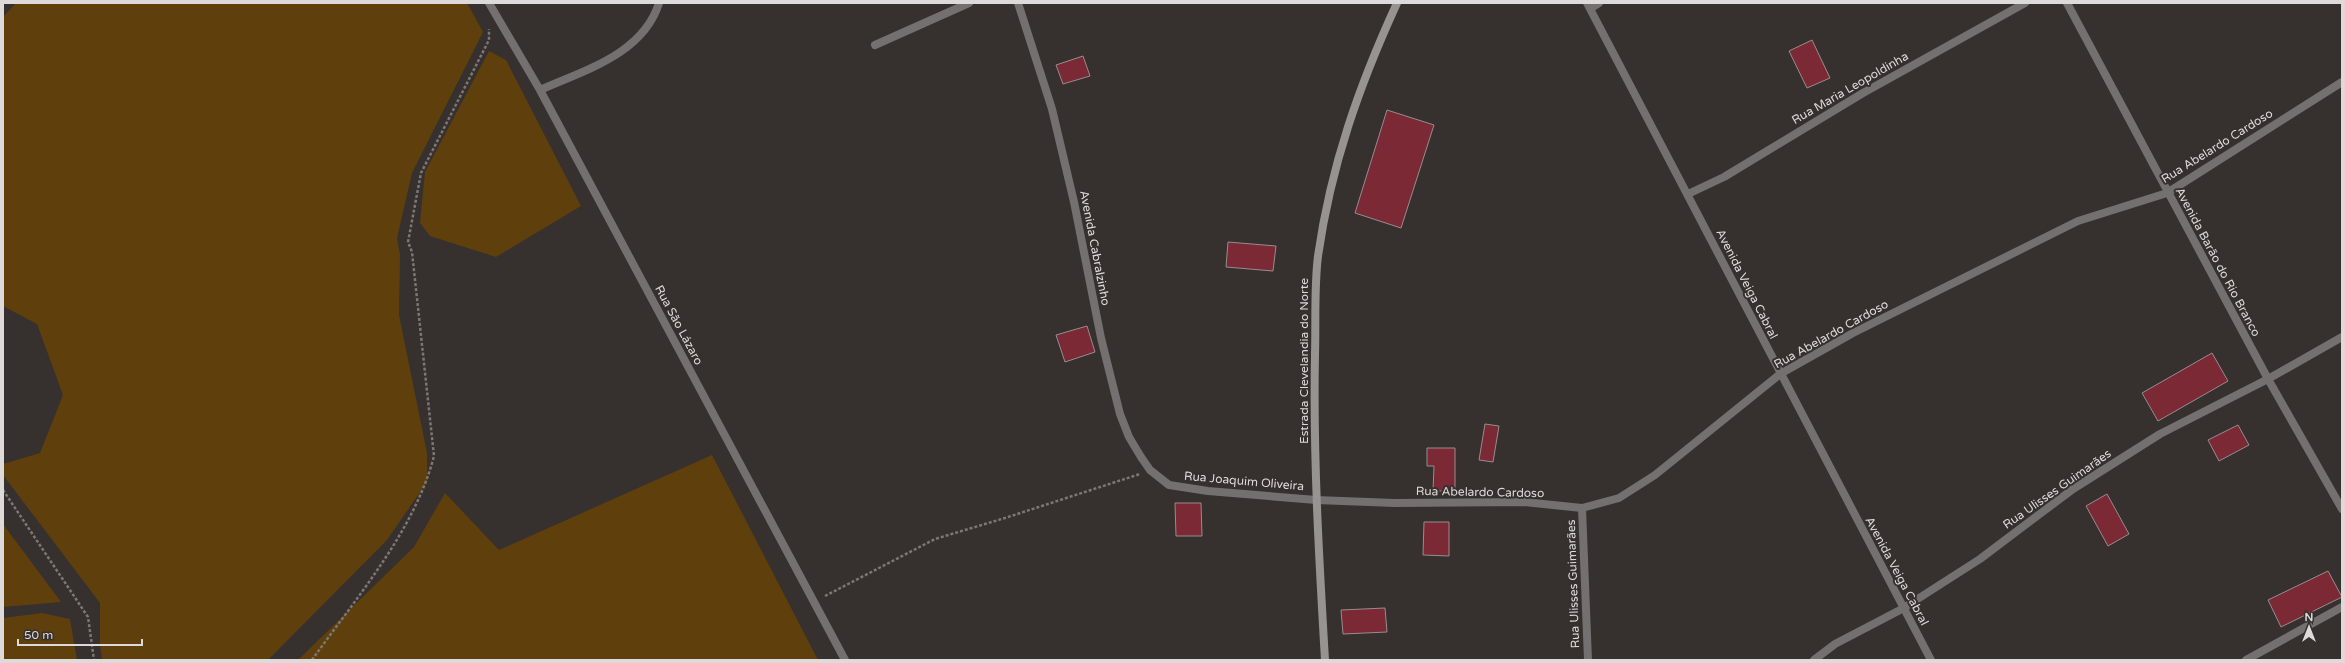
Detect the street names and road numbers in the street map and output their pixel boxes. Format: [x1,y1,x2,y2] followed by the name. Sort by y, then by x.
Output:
[1789,49,1911,127] street label: Rua Maria Leopoldinha
[2159,106,2275,186] street label: Rua Abelardo Cardoso
[2173,185,2263,339] street label: Avenida Barão do Rio Branco
[1077,189,1113,307] street label: Avenida Cabralzinho
[1713,227,1781,341] street label: Avenida Veiga Cabral
[1297,278,1311,444] street label: Estrada Clevelandia do Norte
[652,283,706,367] street label: Rua São Lázaro
[1771,297,1891,371] street label: Rua Abelardo Cardoso
[2000,446,2114,532] street label: Rua Ulisses Guimarães
[1183,469,1305,493] street label: Rua Joaquim Oliveira
[1416,484,1544,500] street label: Rua Abelardo Cardoso
[1862,514,1932,628] street label: Avenida Veiga Cabral
[1564,519,1582,649] street label: Rua Ulisses Guimarães

